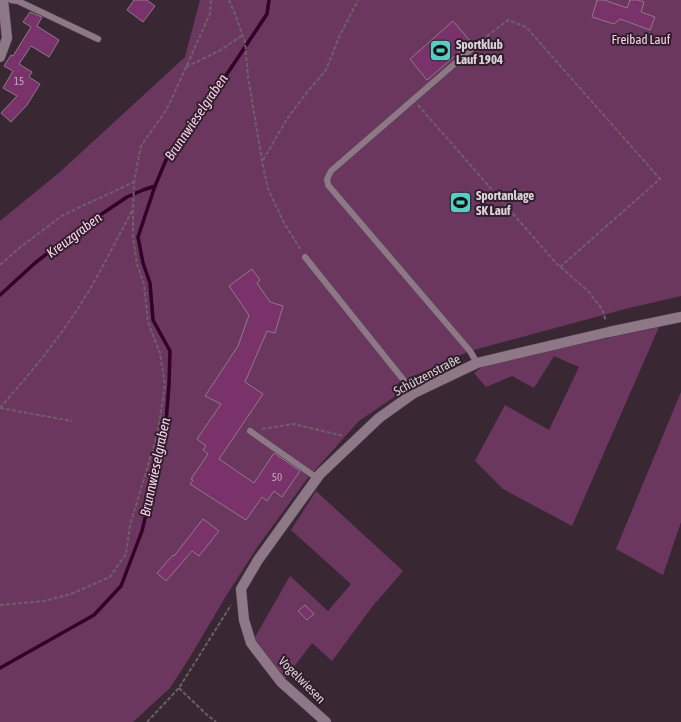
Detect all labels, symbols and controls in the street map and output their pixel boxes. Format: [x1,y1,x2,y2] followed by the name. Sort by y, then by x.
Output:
[612,32,671,47] park label: Freibad Lauf
[456,37,503,67] place label: Sportklub Lauf 1904
[427,38,453,64] sports icon: Sportklub Lauf 1904
[161,71,231,163] water label: Brunnwieselgraben
[14,75,24,87] house number: 15
[476,188,534,218] place label: Sportanlage SK Lauf
[447,189,473,215] sports icon: Sportanlage SK Lauf
[43,209,105,261] water label: Kreuzgraben
[391,351,463,399] street label: Schützenstraße
[137,416,173,518] water label: Brunnwieselgraben
[272,471,282,483] house number: 50
[275,653,329,707] street label: Vogelwiesen

